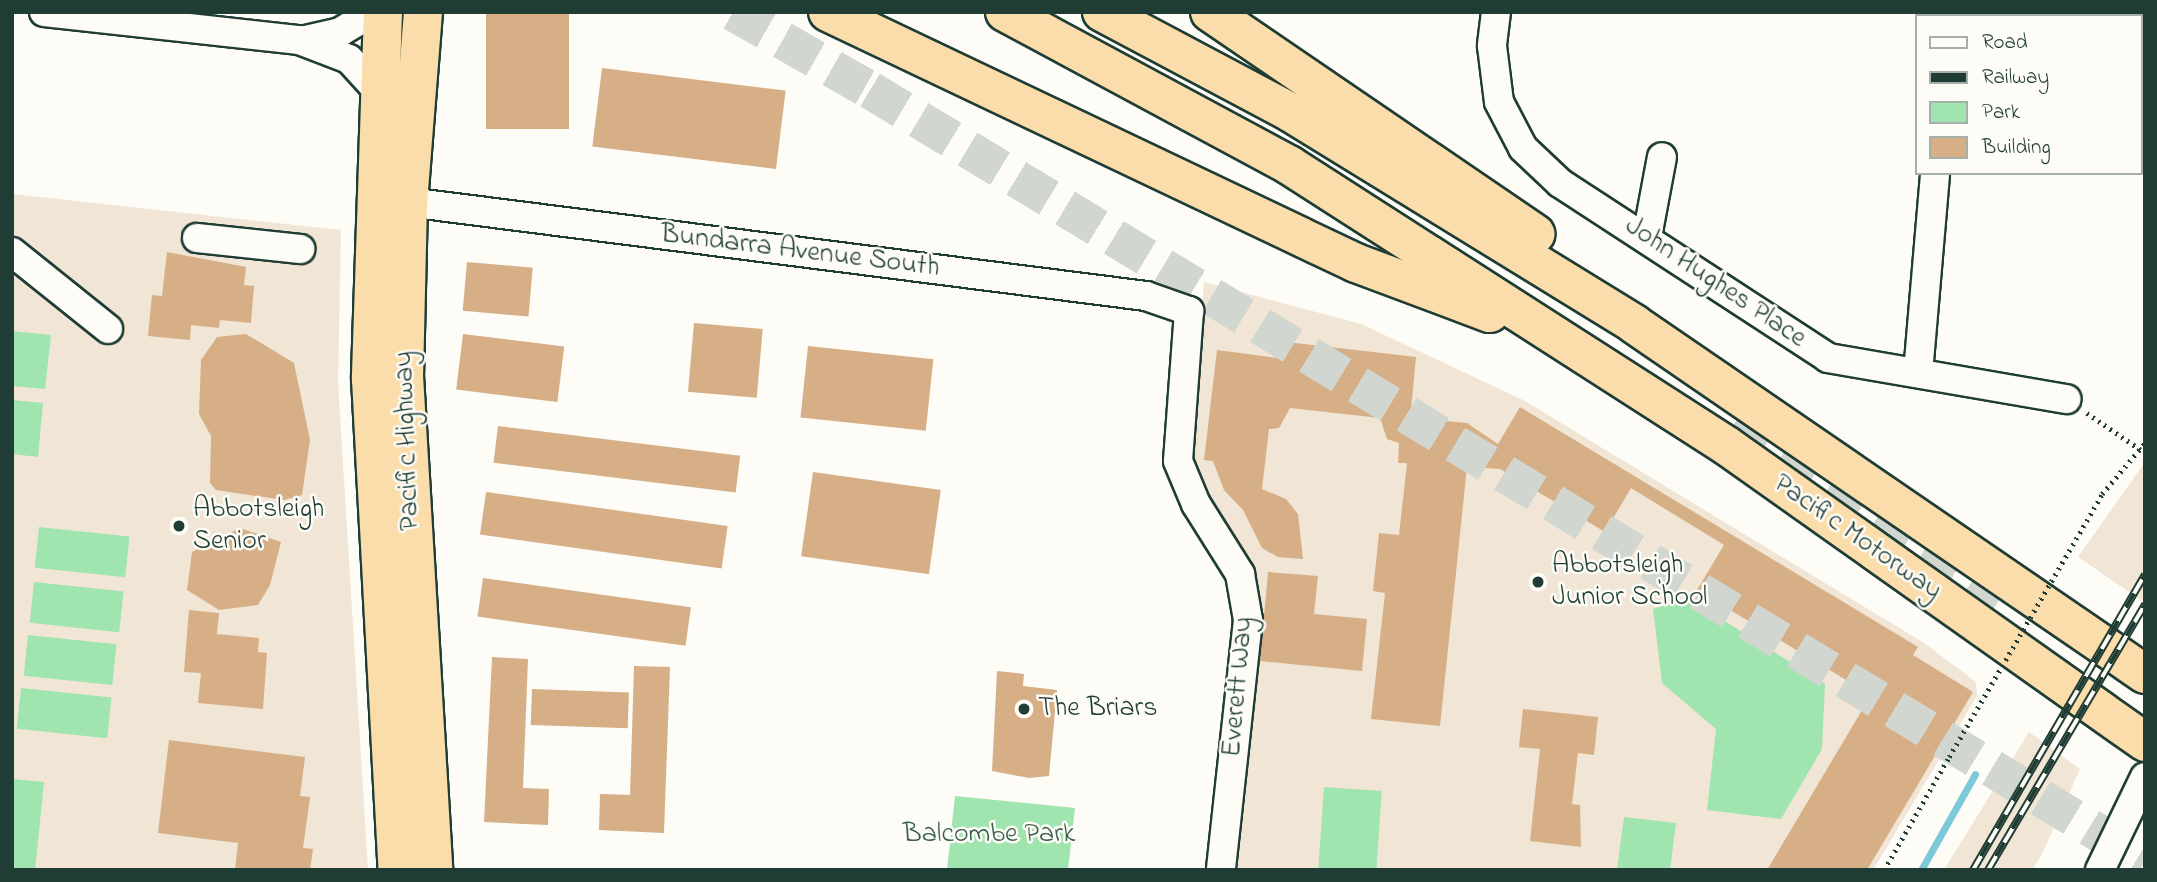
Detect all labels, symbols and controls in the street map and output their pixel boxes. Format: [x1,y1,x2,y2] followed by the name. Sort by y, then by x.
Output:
[1916,14,2143,175] legend
[1982,28,2028,58] text: Road
[1982,63,2049,93] text: Railway
[1982,98,2020,128] text: Park
[1982,133,2051,163] text: Building
[1618,210,1812,356] street label: John Hughes Place
[659,218,941,286] street label: Bundarra Avenue South
[388,351,428,531] street label: Pacific Highway
[1766,467,1948,609] street label: Pacific Motorway
[193,493,324,559] place label: Abbotsleigh Senior
[171,518,187,534] marker: Abbotsleigh Senior
[1552,549,1707,615] place label: Abbotsleigh Junior School
[1530,574,1546,590] marker: Abbotsleigh Junior School
[1216,616,1262,758] street label: Everett Way
[1038,692,1158,726] place label: The Briars
[1016,701,1032,717] marker: The Briars
[903,818,1075,852] park label: Balcombe Park

